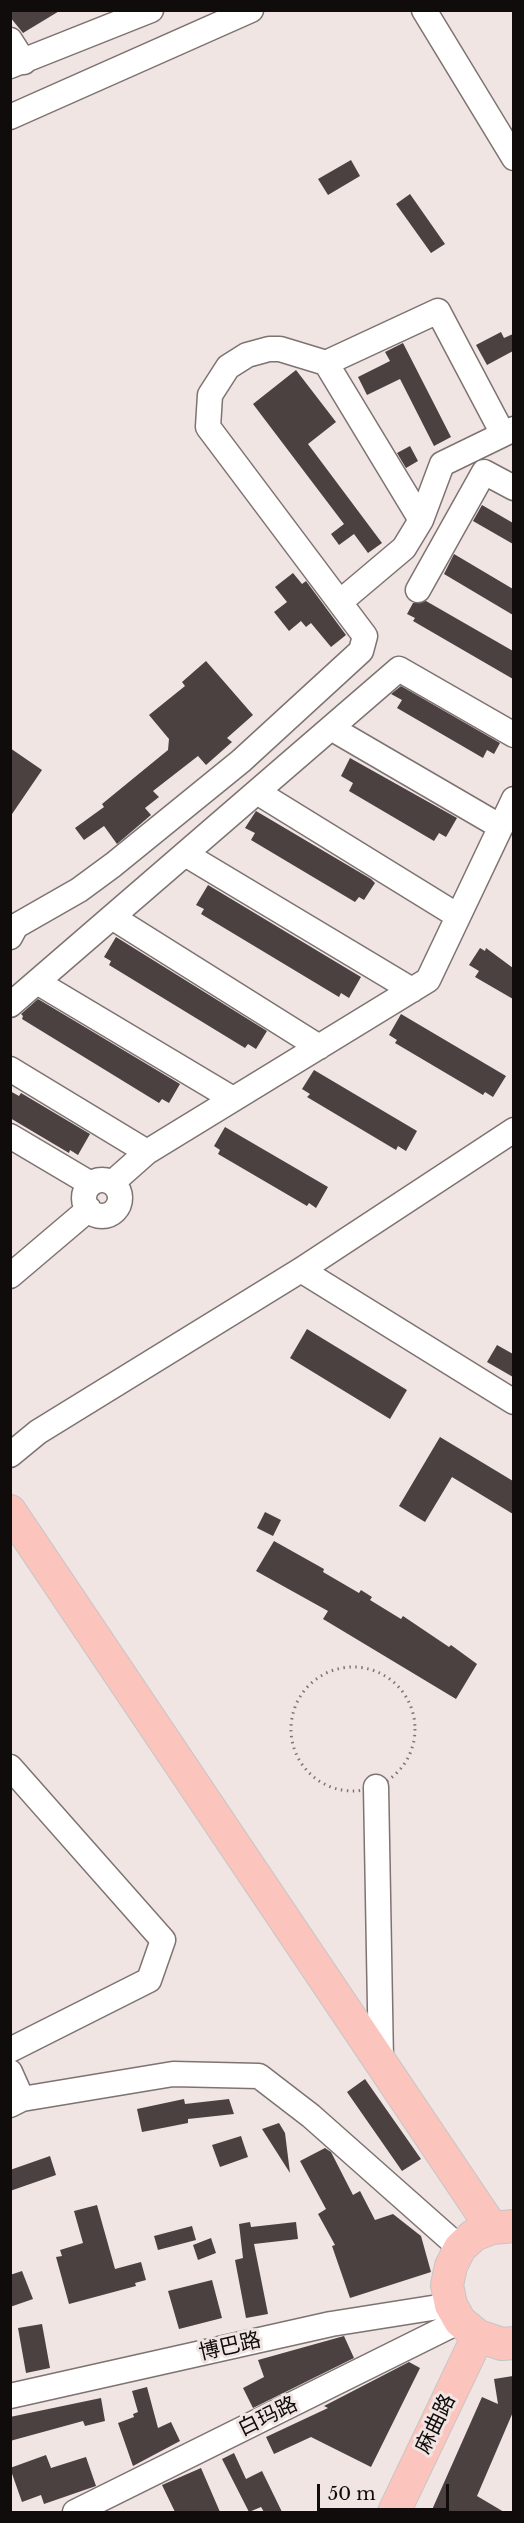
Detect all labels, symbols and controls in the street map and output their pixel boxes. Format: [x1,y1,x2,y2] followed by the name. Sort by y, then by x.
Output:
[196,2328,264,2366] street label: 博巴路
[411,2390,461,2458] street label: 麻曲路
[234,2392,302,2442] street label: 白玛路
[320,2472,452,2510] scale bar
[328,2483,376,2505] text: 50 m

